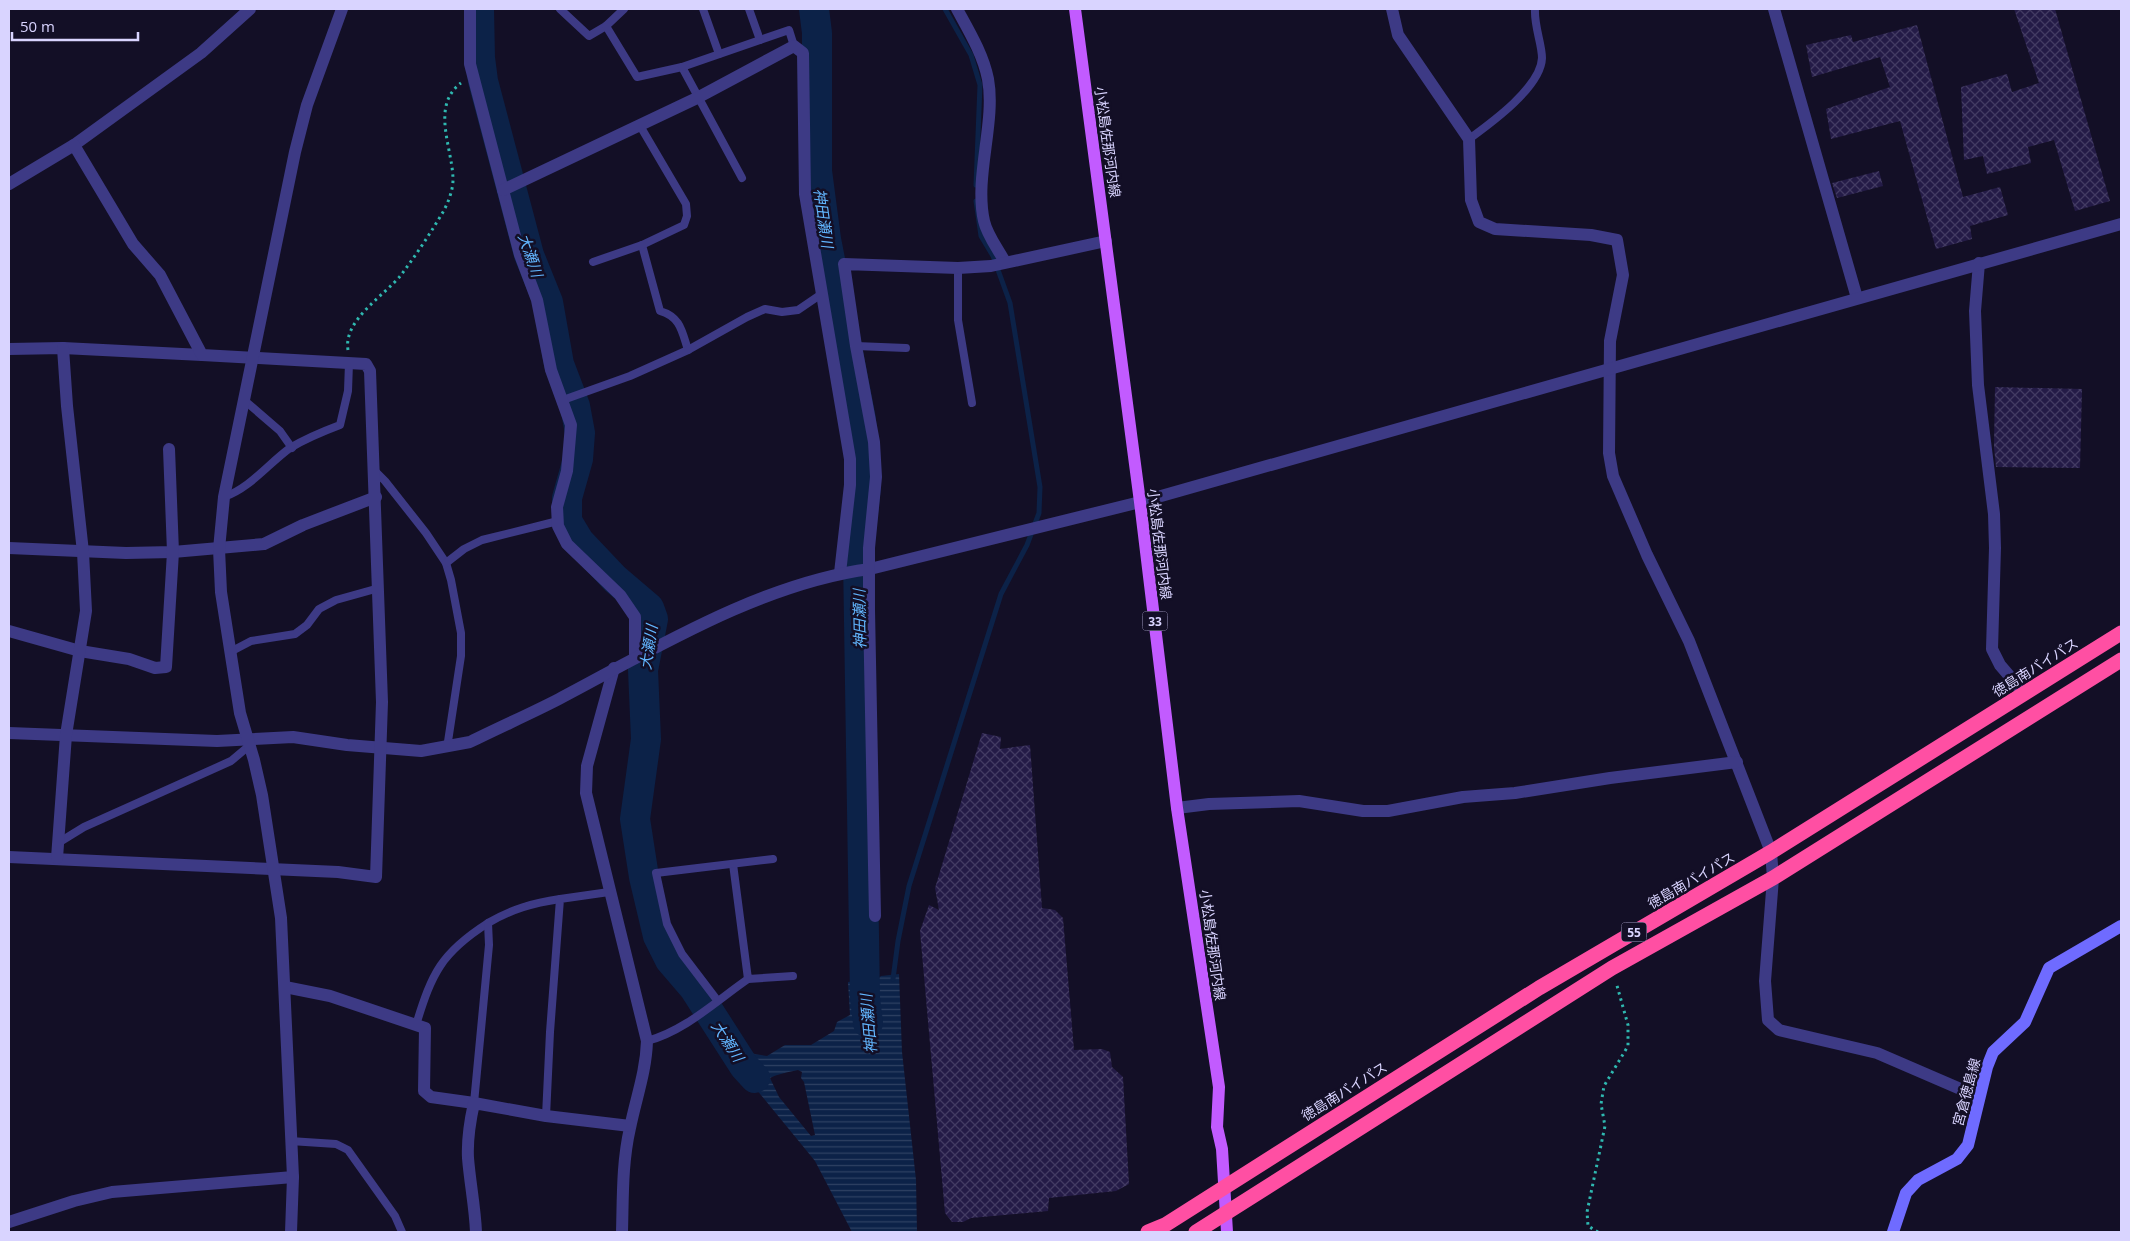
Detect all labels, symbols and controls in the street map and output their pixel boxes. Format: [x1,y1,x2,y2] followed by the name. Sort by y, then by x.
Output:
[12,10,139,42] scale bar
[20,16,55,36] text: 50 m
[1091,85,1125,199] street label: 小松島佐那河内線
[810,187,838,251] water label: 神田瀬川
[514,230,548,281] water label: 大瀬川
[1144,487,1176,601] street label: 小松島佐那河内線
[848,587,870,649] water label: 神田瀬川
[1142,612,1168,630] road number: 33
[635,621,662,671] water label: 大瀬川
[1989,633,2081,701] street label: 徳島南バイパス
[1644,847,1738,913] street label: 徳島南バイパス
[1196,888,1230,1002] street label: 小松島佐那河内線
[1622,922,1646,942] road number: 55
[855,991,881,1055] water label: 神田瀬川
[707,1017,750,1067] water label: 大瀬川
[1948,1056,1984,1128] street label: 宮倉徳島線
[1298,1057,1390,1125] street label: 徳島南バイパス

